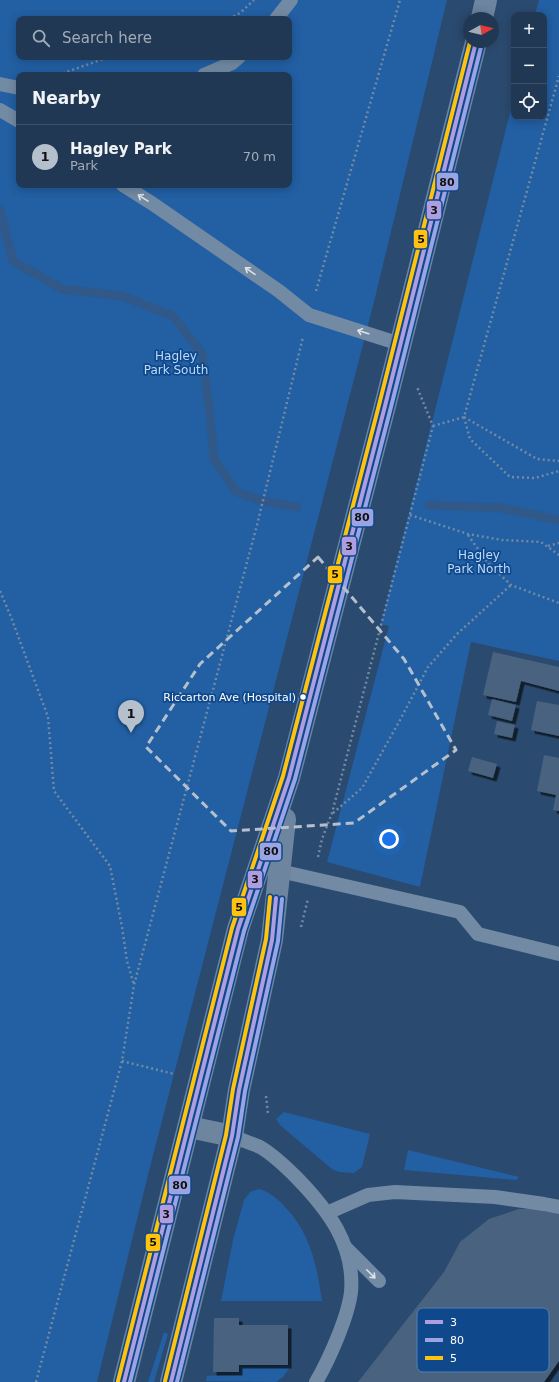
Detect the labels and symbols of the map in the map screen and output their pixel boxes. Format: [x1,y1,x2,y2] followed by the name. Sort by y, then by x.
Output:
[463,12,499,48] north arrow
[436,172,459,191] line badge: 80
[439,176,455,189] text: 80
[137,193,149,201] one-way arrow
[426,200,442,220] line badge: 3
[430,204,438,217] text: 3
[413,229,428,249] line badge: 5
[417,233,425,246] text: 5
[245,267,256,275] one-way arrow
[356,328,369,335] one-way arrow
[144,349,208,377] park label: Hagley Park South
[351,508,374,527] line badge: 80
[354,511,370,524] text: 80
[341,536,357,556] line badge: 3
[345,540,353,553] text: 3
[447,548,511,576] park label: Hagley Park North
[327,565,343,584] line badge: 5
[331,568,339,581] text: 5
[163,691,296,704] place label: Riccarton Ave (Hospital)
[298,692,308,702] marker: Riccarton Ave (Hospital)
[118,700,144,733] pin: 1
[379,829,399,849] your location
[259,842,282,861] line badge: 80
[263,845,279,858] text: 80
[247,870,263,889] line badge: 3
[251,873,259,886] text: 3
[231,897,247,917] line badge: 5
[235,901,243,914] text: 5
[168,1175,191,1195] line badge: 80
[172,1179,188,1192] text: 80
[159,1204,174,1224] line badge: 3
[162,1208,170,1221] text: 3
[145,1233,161,1252] line badge: 5
[149,1236,157,1249] text: 5
[367,1269,376,1279] one-way arrow
[417,1308,549,1372] legend
[450,1316,457,1329] text: 3
[450,1334,464,1347] text: 80
[450,1352,457,1365] text: 5

